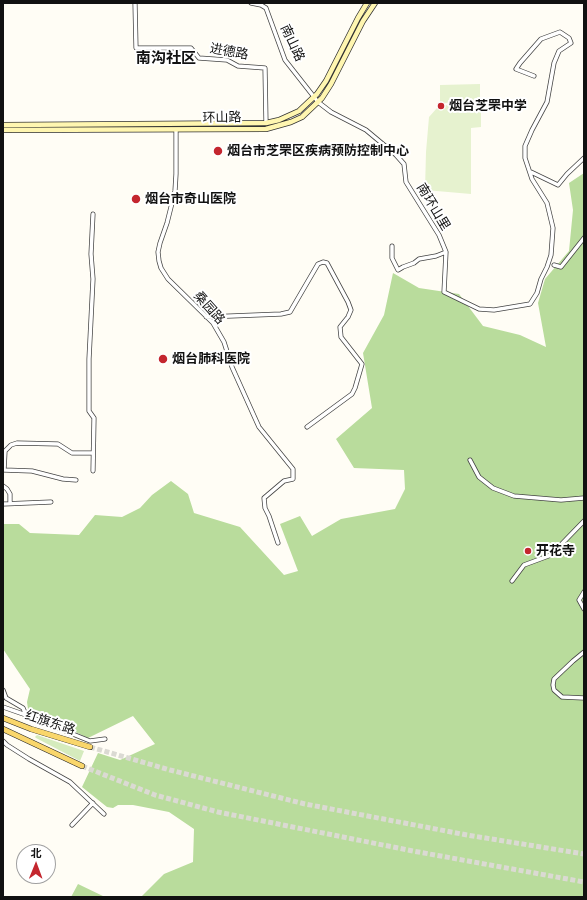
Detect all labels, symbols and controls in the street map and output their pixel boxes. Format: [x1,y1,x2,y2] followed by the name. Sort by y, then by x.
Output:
[277,22,307,64] street label: 南山路
[208,41,250,63] street label: 进德路
[136,50,196,68] district label: 南沟社区
[449,98,527,114] place label: 烟台芝罘中学
[436,101,446,111] marker: 烟台芝罘中学
[202,110,242,126] street label: 环山路
[227,143,409,159] place label: 烟台市芝罘区疾病预防控制中心
[212,145,224,157] marker: 烟台市芝罘区疾病预防控制中心
[413,181,453,233] street label: 南环山里
[145,191,236,207] place label: 烟台市奇山医院
[130,193,142,205] marker: 烟台市奇山医院
[190,288,228,328] street label: 桑园路
[172,351,250,367] place label: 烟台肺科医院
[157,353,169,365] marker: 烟台肺科医院
[536,543,575,559] place label: 开花寺
[523,546,533,556] marker: 开花寺
[23,708,77,738] street label: 红旗东路
[16,844,56,884] north arrow
[31,846,42,860] text: 北

